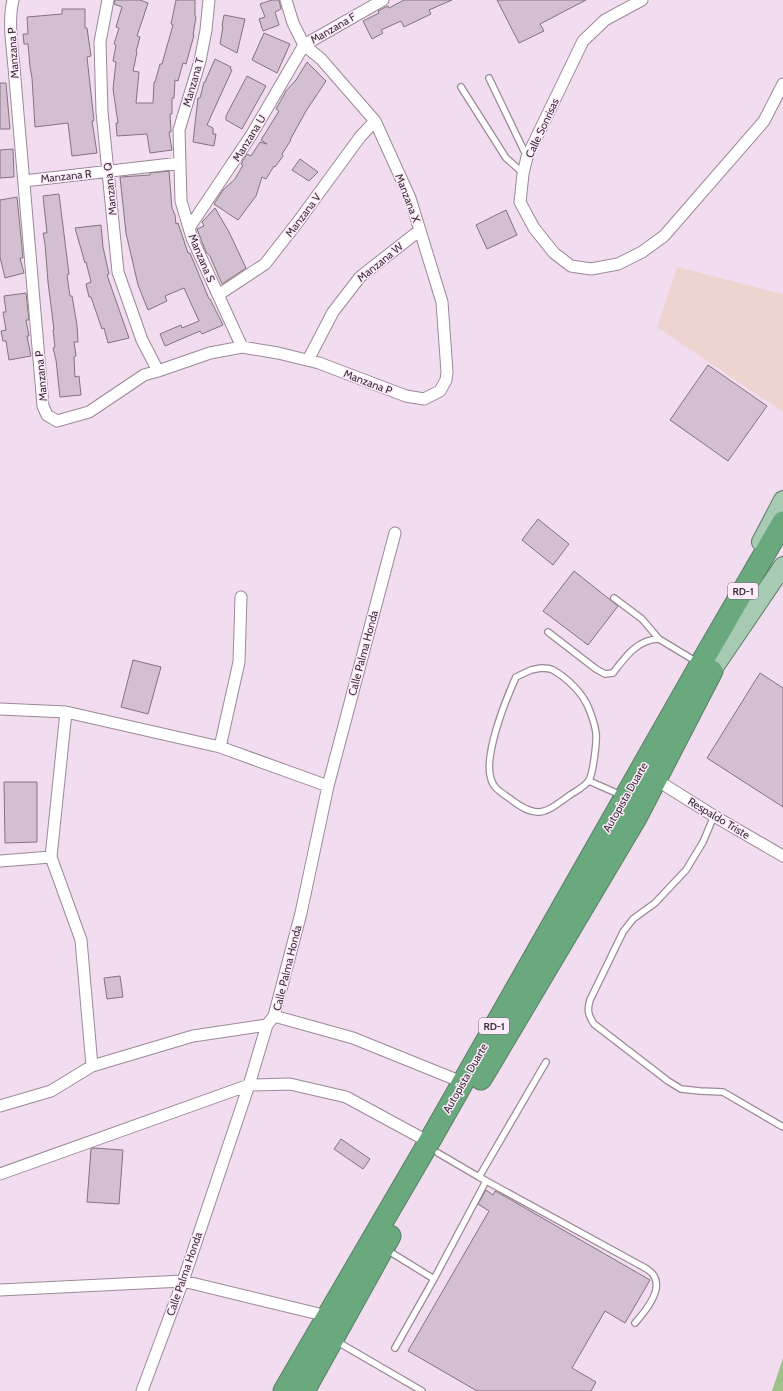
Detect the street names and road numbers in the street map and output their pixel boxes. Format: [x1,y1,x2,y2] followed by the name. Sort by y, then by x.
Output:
[308,9,359,47] street label: Manzana F
[4,26,22,79] street label: Manzana P
[179,56,207,108] street label: Manzana T
[522,96,562,160] street label: Calle Sonrisas
[229,112,269,164] street label: Manzana U
[100,161,120,216] street label: Manzana Q
[40,166,93,186] street label: Manzana R
[392,172,424,225] street label: Manzana X
[282,190,324,240] street label: Manzana V
[186,232,219,285] street label: Manzana S
[354,239,406,285] street label: Manzana W
[32,349,50,402] street label: Manzana P
[342,366,395,398] street label: Manzana P
[728,583,758,599] road number: RD-1
[345,608,381,697] street label: Calle Palma Honda
[599,759,651,834] street label: Autopista Duarte
[686,794,753,842] street label: Respaldo Triste
[270,923,305,1012] street label: Calle Palma Honda
[479,1018,509,1034] road number: RD-1
[439,1040,491,1115] street label: Autopista Duarte
[163,1229,205,1318] street label: Calle Palma Honda

